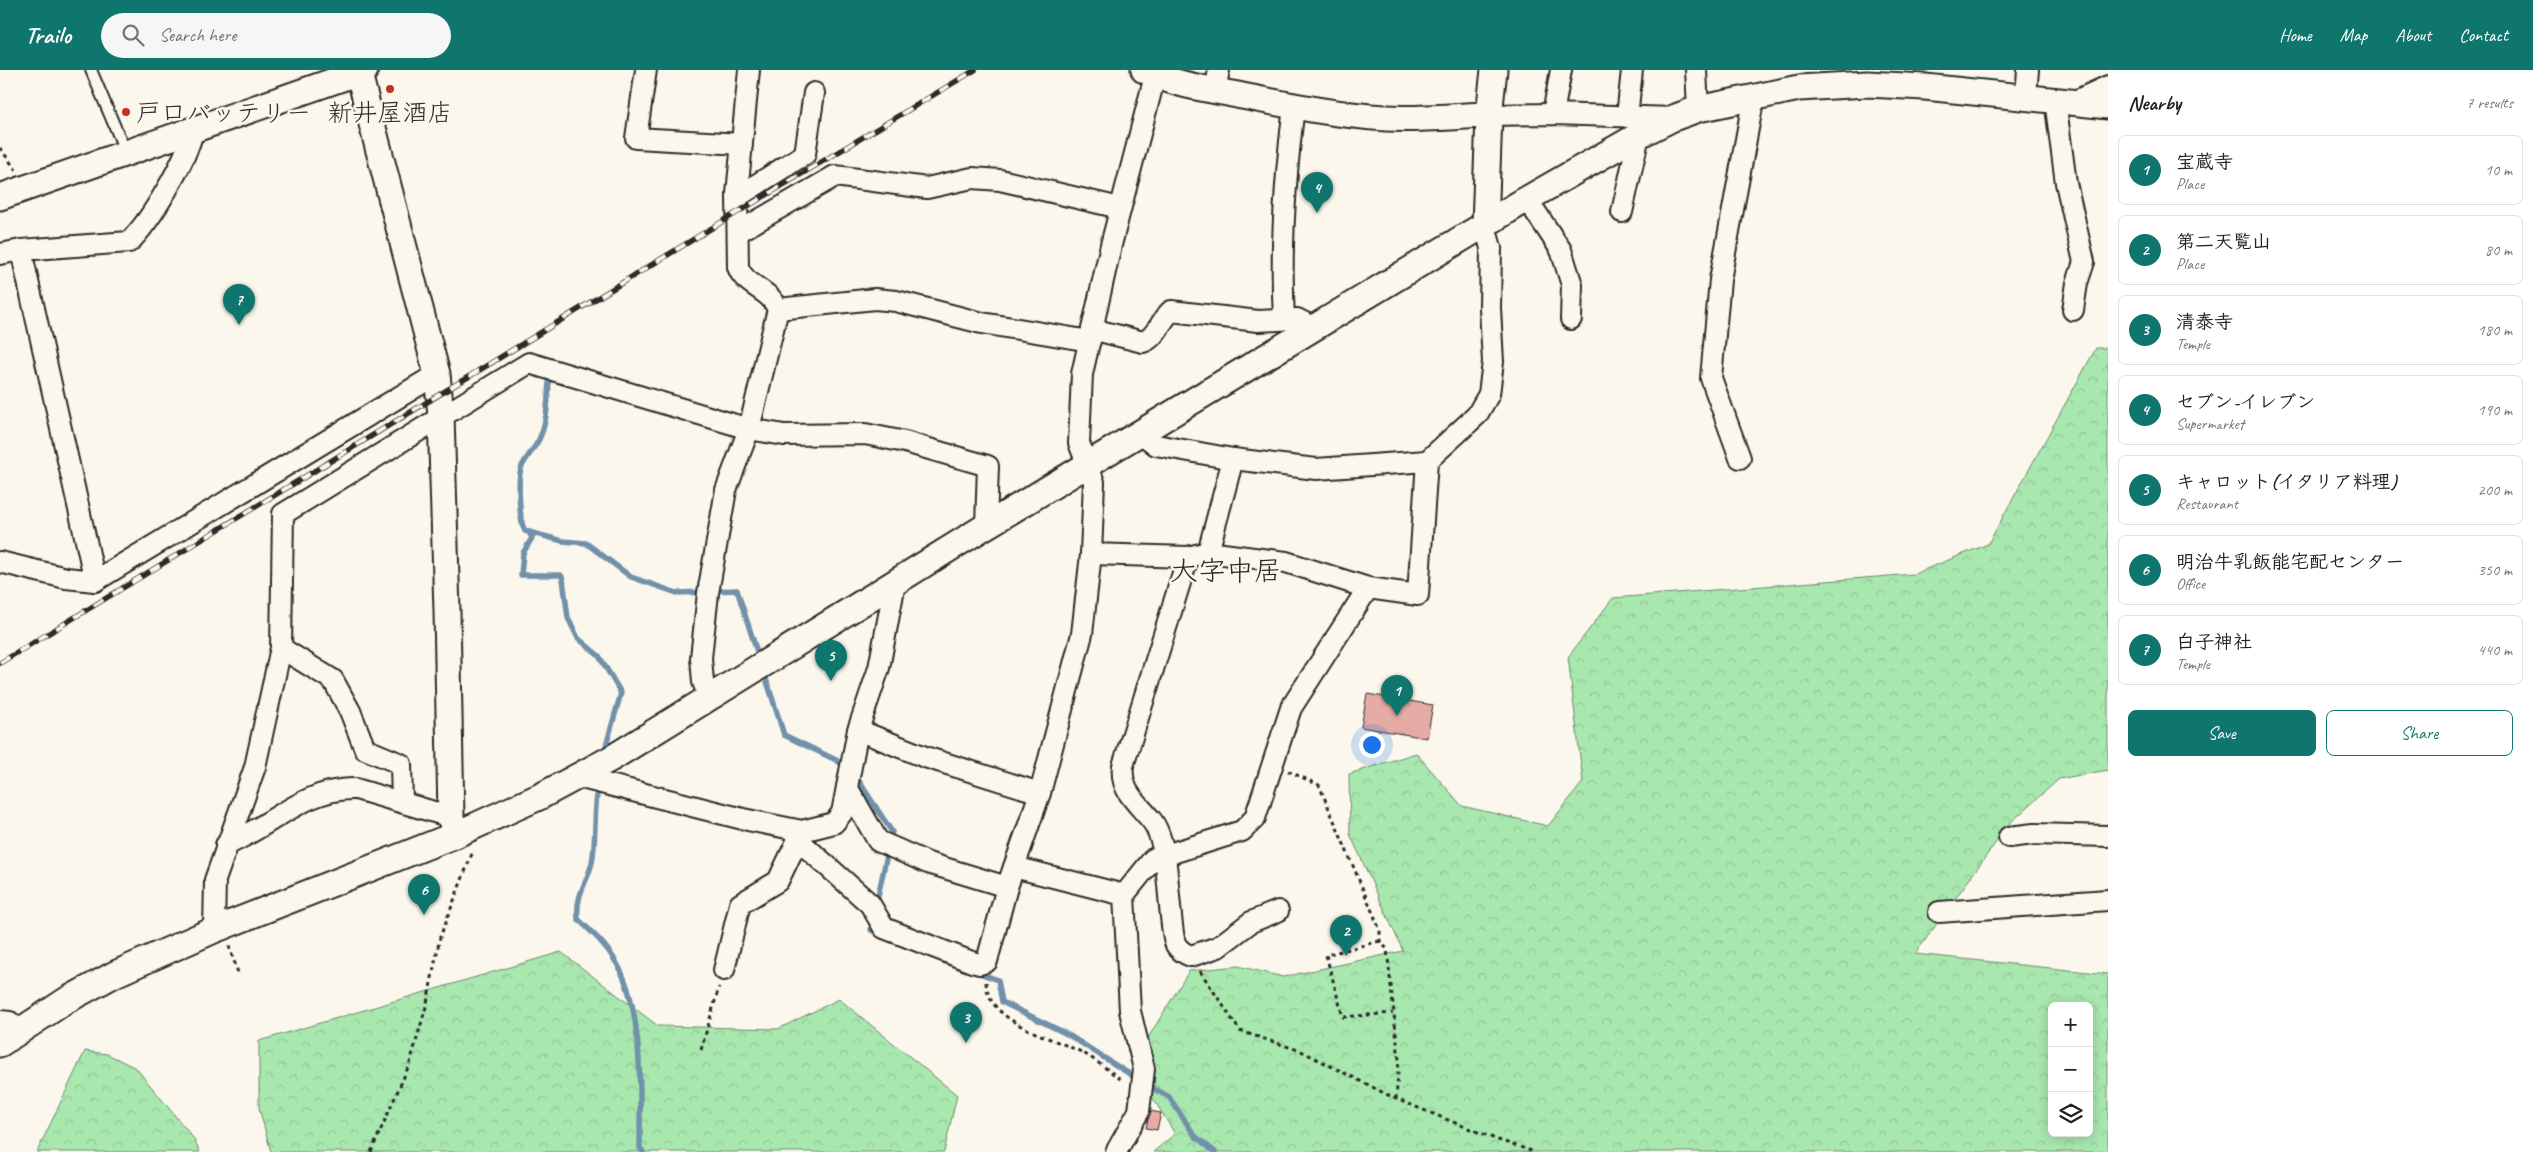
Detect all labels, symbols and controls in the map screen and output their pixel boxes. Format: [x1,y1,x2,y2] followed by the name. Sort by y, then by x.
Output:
[101,13,451,58] search box
[25,20,71,50] text: Trailo
[119,21,147,49] icon: search
[159,23,236,47] text: Search here
[2279,24,2312,46] text: Home
[2340,24,2367,46] text: Map
[2395,24,2431,46] text: About
[2459,24,2508,46] text: Contact
[384,83,396,95] marker: 新井屋酒店
[2128,90,2181,116] text: Nearby
[2466,93,2513,113] text: 7 results
[136,97,311,129] place label: 戸口バッテリー
[327,97,453,129] place label: 新井屋酒店
[120,106,132,118] marker: 戸口バッテリー
[2176,150,2233,174] text: 宝蔵寺
[2141,160,2149,180] text: 1
[2485,160,2512,180] text: 10 m
[1301,172,1333,213] pin: 4
[2176,174,2204,194] text: Place
[2176,230,2271,254] text: 第二天覧山
[2141,240,2149,260] text: 2
[2485,240,2512,260] text: 80 m
[2176,254,2204,274] text: Place
[223,284,255,325] pin: 7
[2176,310,2233,334] text: 清泰寺
[2141,320,2149,340] text: 3
[2478,320,2512,340] text: 180 m
[2176,334,2210,354] text: Temple
[2176,390,2315,414] text: セブン-イレブン
[2141,400,2149,420] text: 4
[2478,400,2512,420] text: 190 m
[2176,414,2244,434] text: Supermarket
[2176,470,2397,494] text: キャロット(イタリア料理)
[2142,480,2148,500] text: 5
[2478,480,2512,500] text: 200 m
[2176,494,2238,514] text: Restaurant
[2176,550,2404,574] text: 明治牛乳飯能宅配センター
[1170,553,1282,588] district label: 大字中居
[2141,560,2149,580] text: 6
[2478,560,2512,580] text: 350 m
[2176,574,2205,594] text: Office
[2176,630,2252,654] text: 白子神社
[815,640,847,681] pin: 5
[2141,640,2149,660] text: 7
[2478,640,2512,660] text: 440 m
[2176,654,2210,674] text: Temple
[1381,675,1413,716] pin: 1
[2128,710,2316,756] button: Save
[2326,710,2513,756] button: Share
[1359,732,1385,758] your location
[408,874,440,915] pin: 6
[1330,915,1362,956] pin: 2
[950,1002,982,1043] pin: 3
[2048,1002,2093,1137] map controls
[2048,1002,2093,1047] button: +
[2048,1047,2093,1092] button: −
[2048,1092,2093,1137] button: layers

